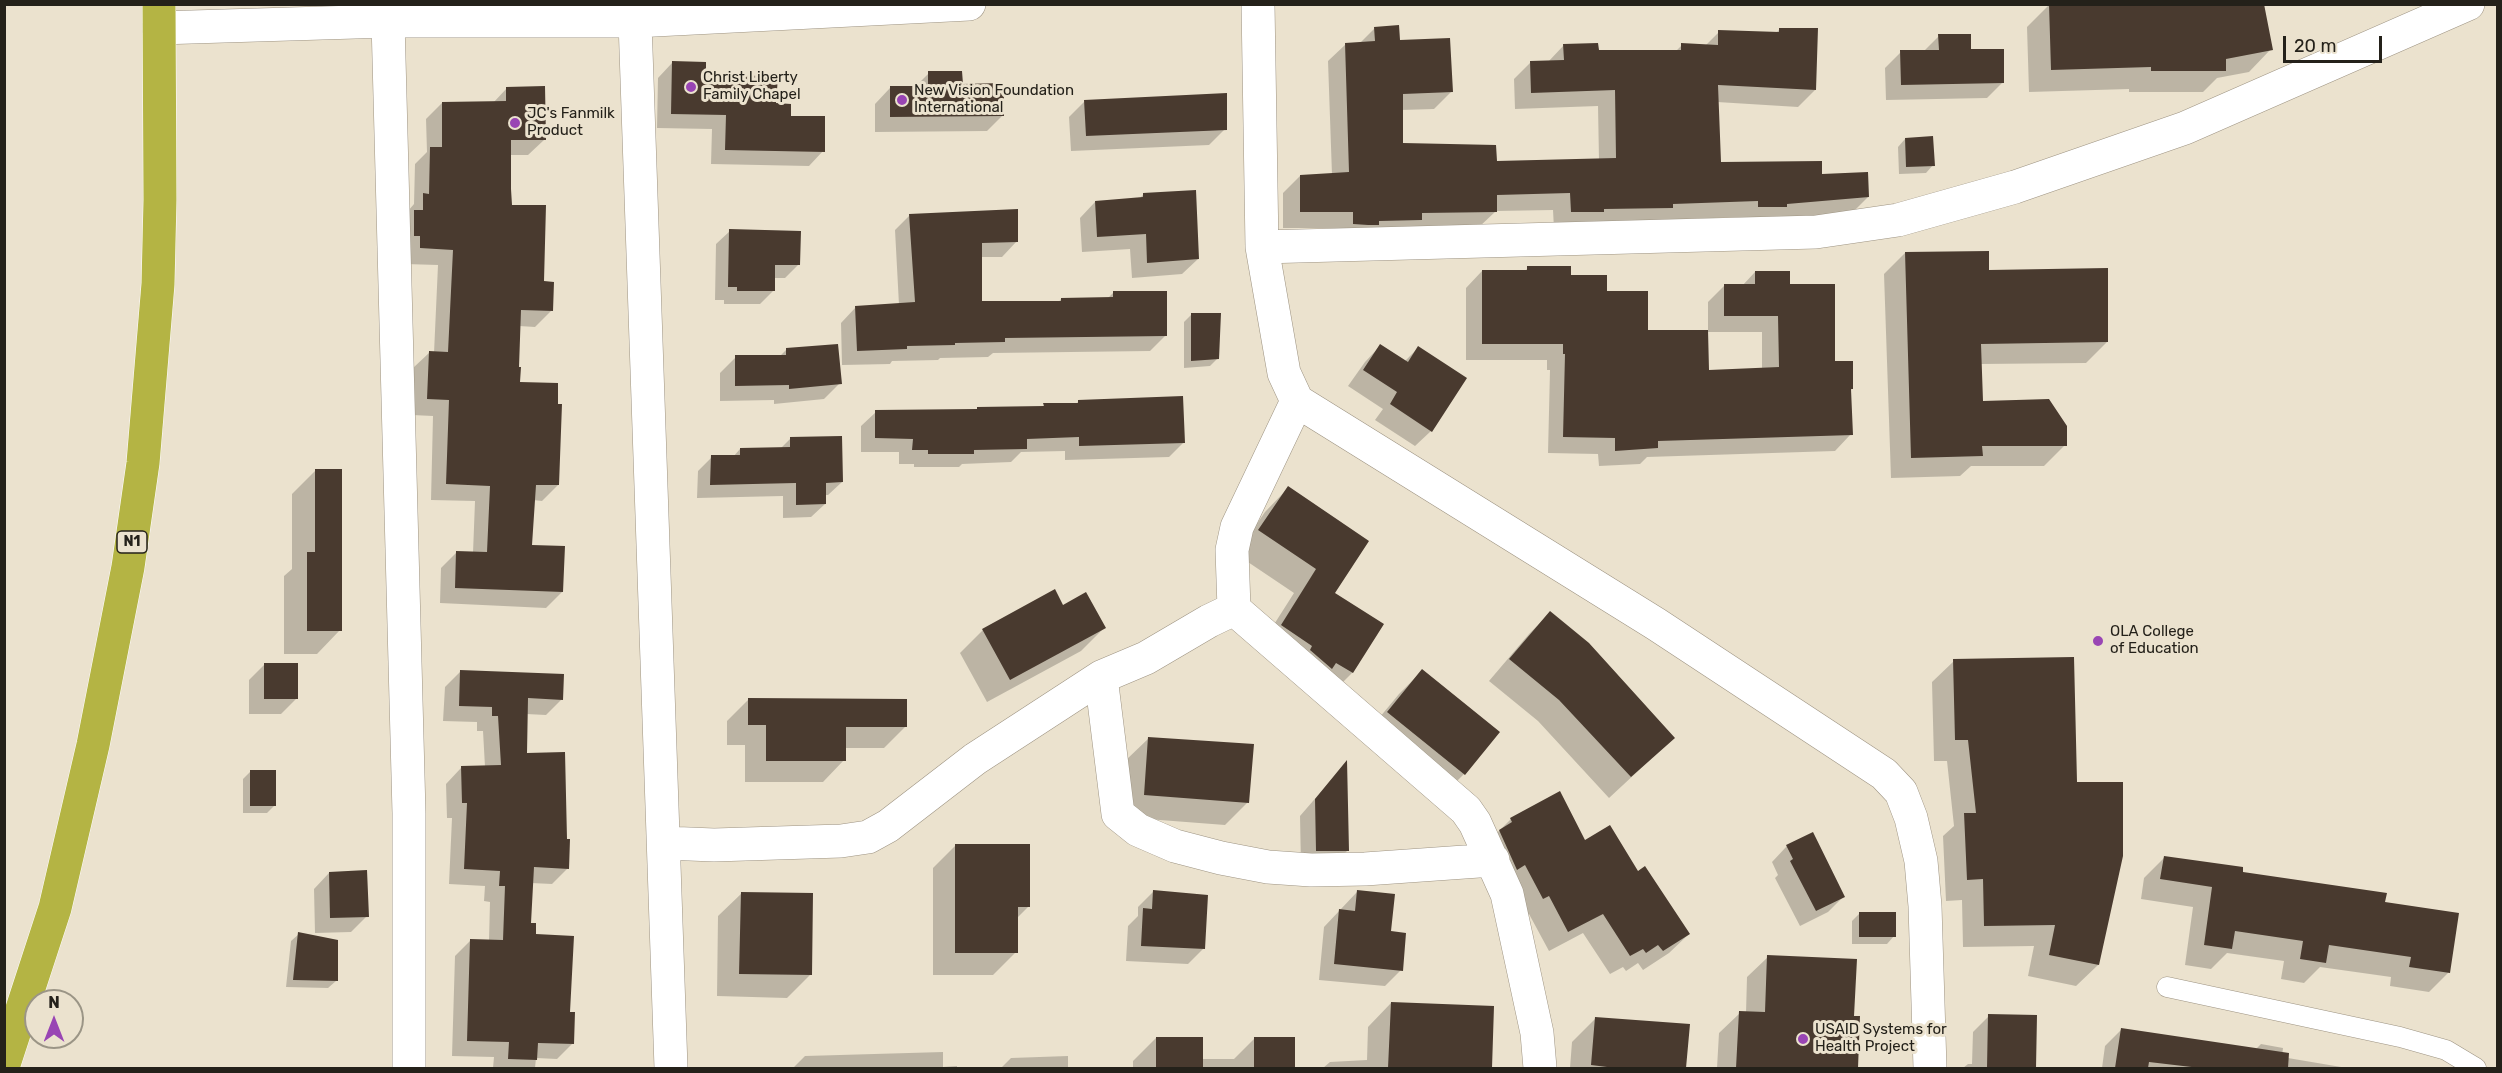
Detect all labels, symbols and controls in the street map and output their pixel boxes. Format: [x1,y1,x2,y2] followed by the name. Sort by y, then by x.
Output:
[2286,24,2385,62] scale bar
[2294,35,2336,57] text: 20 m
[703,69,801,104] place label: Christ Liberty Family Chapel
[684,80,698,94] marker: Christ Liberty Family Chapel
[914,82,1074,117] place label: New Vision Foundation International
[895,93,909,107] marker: New Vision Foundation International
[527,105,615,140] place label: JC's Fanmilk Product
[508,116,522,130] marker: JC's Fanmilk Product
[117,531,147,553] road number: N1
[2110,623,2199,658] place label: OLA College of Education
[2091,634,2105,648] marker: OLA College of Education
[24,989,84,1049] north arrow
[48,993,60,1012] text: N
[1815,1021,1947,1056] place label: USAID Systems for Health Project
[1796,1032,1810,1046] marker: USAID Systems for Health Project

